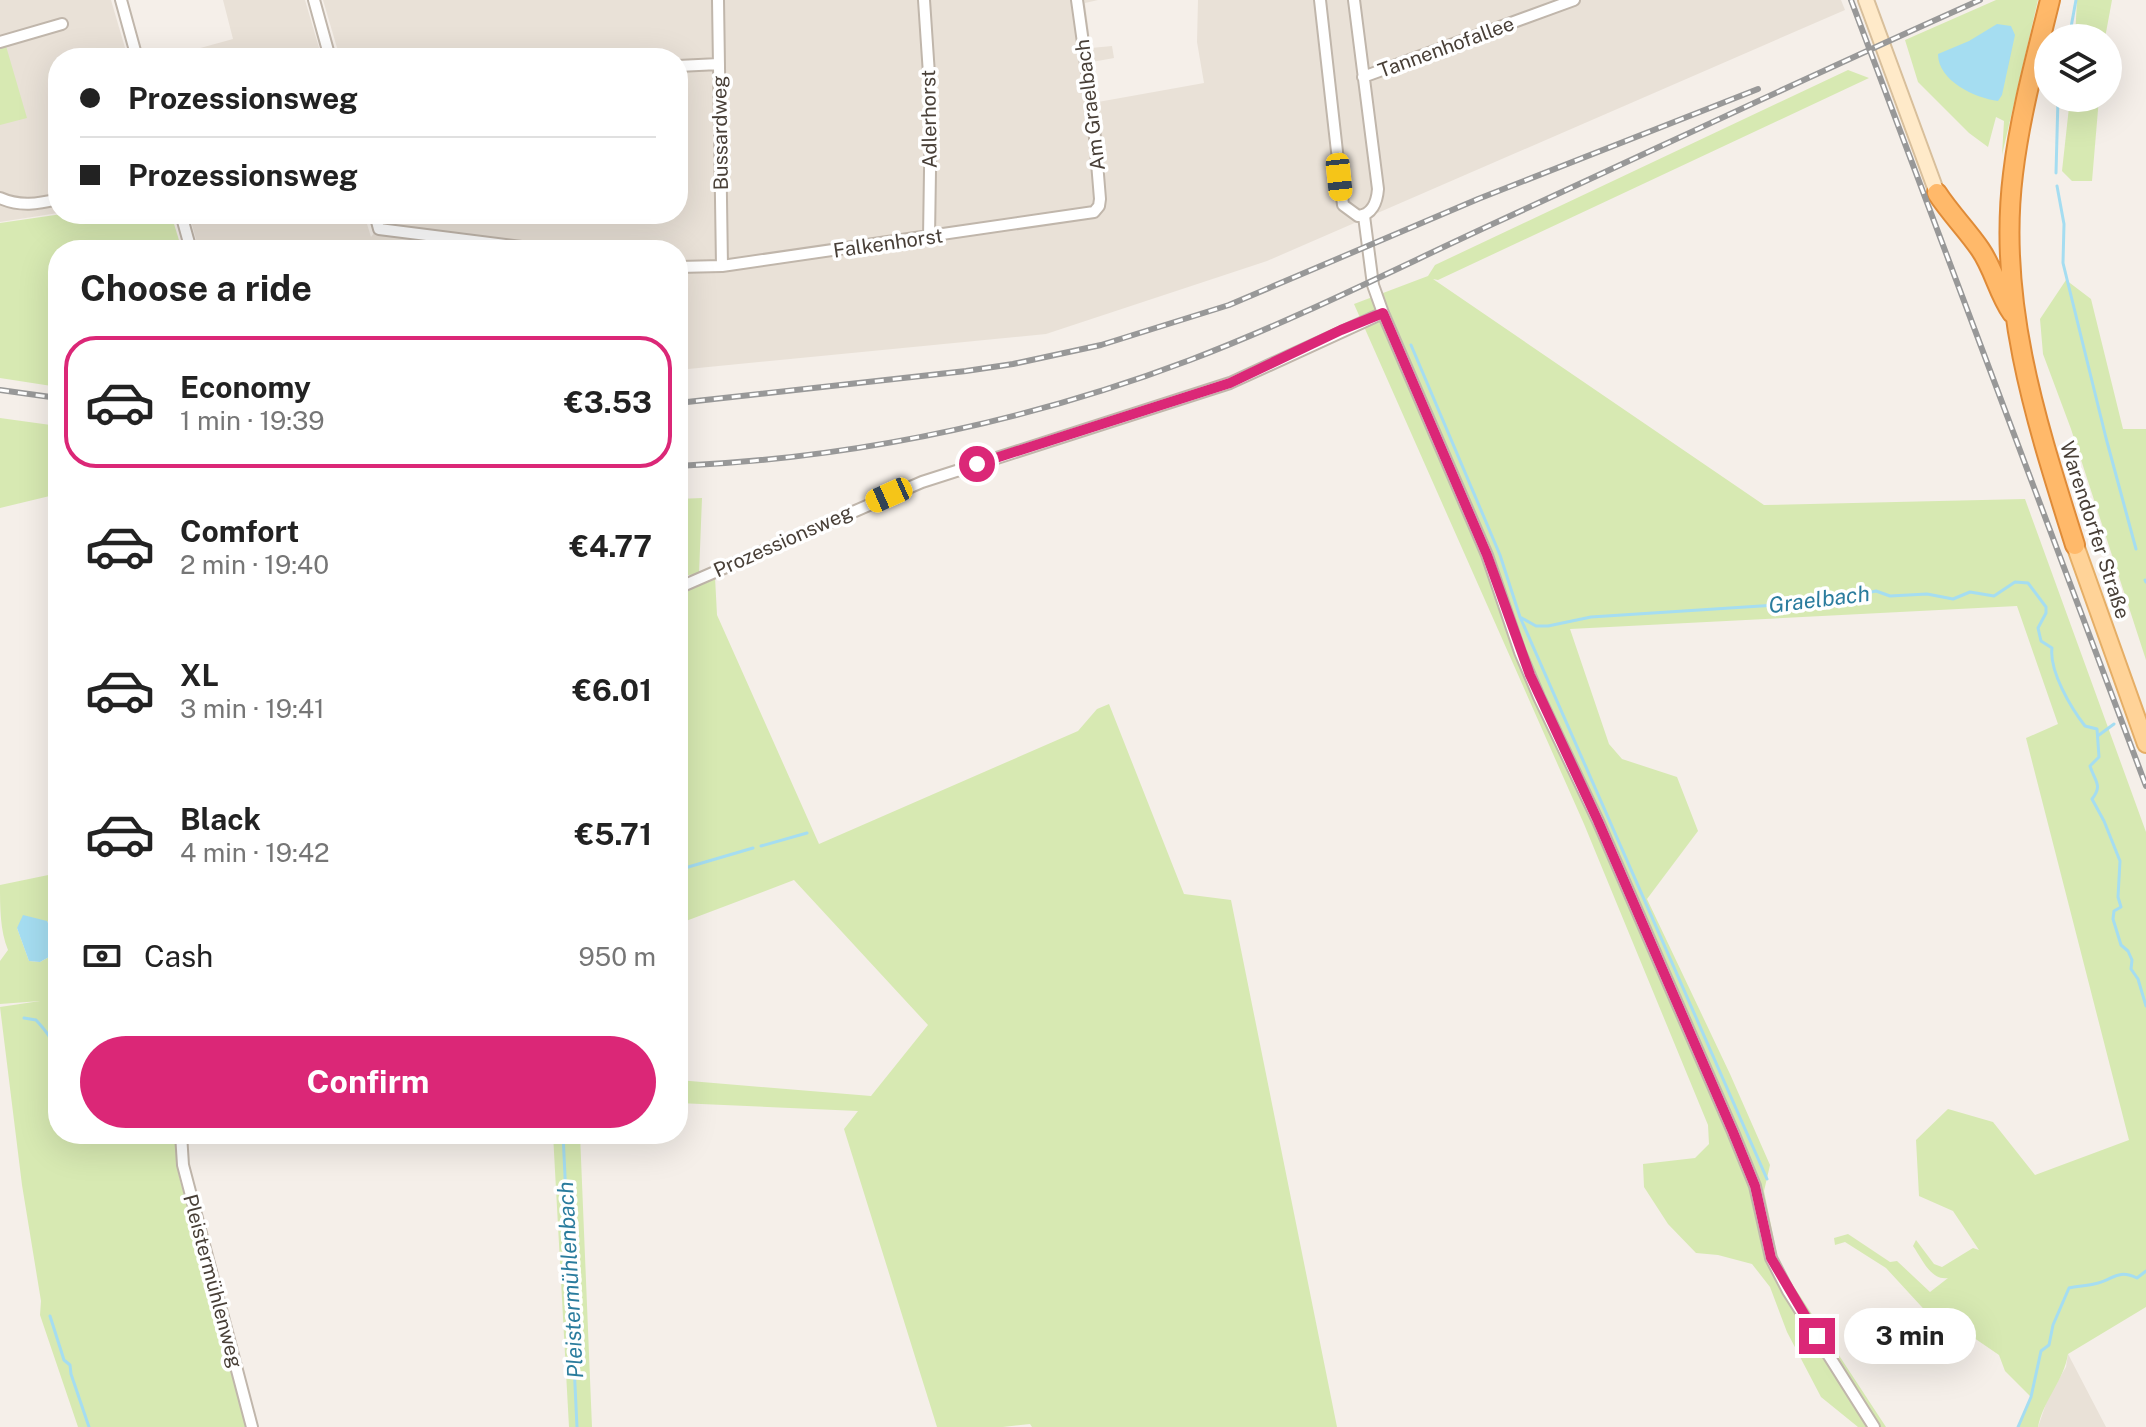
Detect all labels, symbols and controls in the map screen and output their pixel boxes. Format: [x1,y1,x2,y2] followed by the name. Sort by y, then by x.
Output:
[1375,11,1517,83] street label: Tannenhofallee
[2034,24,2122,112] map controls
[2034,24,2122,112] button: layers
[1070,38,1110,172] street label: Am Graelbach
[916,69,942,169] street label: Adlerhorst
[707,75,733,191] street label: Bussardweg
[128,80,358,116] text: Prozessionsweg
[1325,152,1353,202] car
[128,157,358,193] text: Prozessionsweg
[832,223,944,263] street label: Falkenhorst
[80,267,312,309] text: Choose a ride
[84,366,156,438] icon: car
[180,369,311,405] text: Economy
[564,384,652,420] text: €3.53
[180,405,325,436] text: 1 min · 19:39
[2055,438,2135,622] street label: Warendorfer Straße
[959,446,995,482] route start
[862,474,916,516] car
[710,500,856,582] street label: Prozessionsweg
[84,510,156,582] icon: car
[180,513,299,549] text: Comfort
[569,528,652,564] text: €4.77
[180,549,329,580] text: 2 min · 19:40
[1767,580,1871,618] water label: Graelbach
[84,654,156,726] icon: car
[180,657,219,693] text: XL
[572,672,652,708] text: €6.01
[180,693,325,724] text: 3 min · 19:41
[84,798,156,870] icon: car
[180,801,261,837] text: Black
[575,816,652,852] text: €5.71
[180,837,330,868] text: 4 min · 19:42
[80,934,124,978] icon: cash
[144,938,213,974] text: Cash
[578,941,656,972] text: 950 m
[80,1036,656,1128] button: Confirm
[552,1181,588,1379] water label: Pleistermühlenbach
[178,1191,248,1371] street label: Pleistermühlenweg
[1845,1308,1977,1364] callout: 3 min
[1799,1318,1835,1354] route end
[1876,1320,1944,1351] text: 3 min

